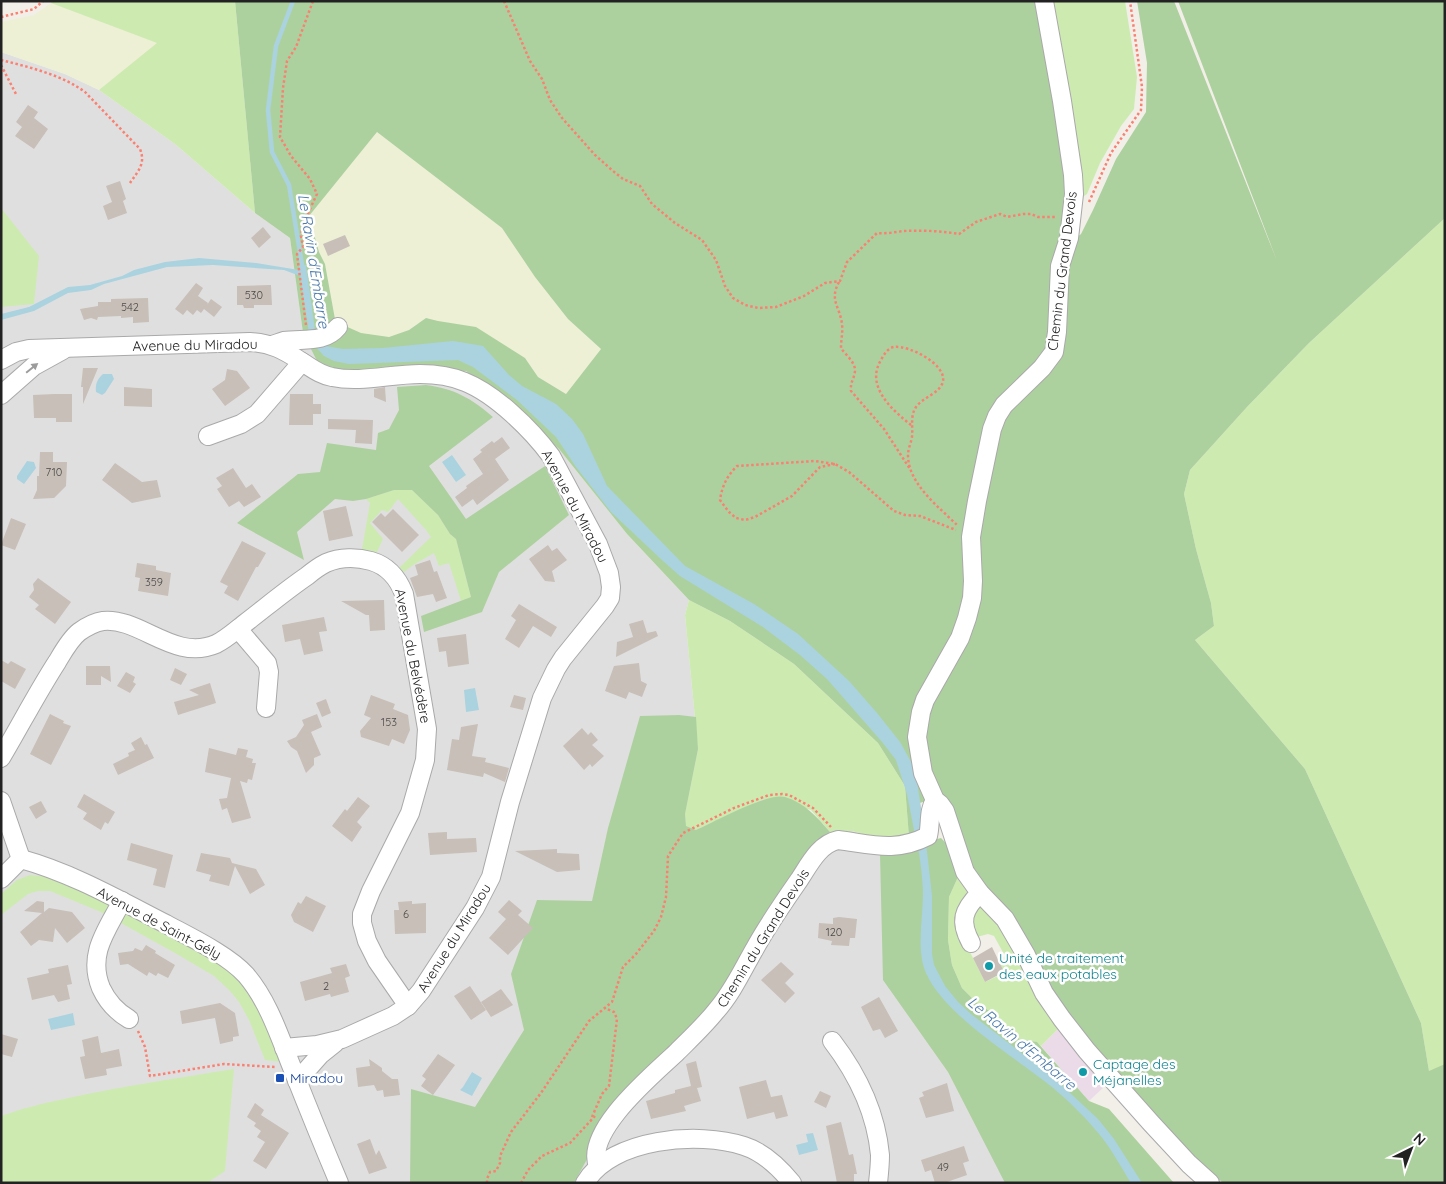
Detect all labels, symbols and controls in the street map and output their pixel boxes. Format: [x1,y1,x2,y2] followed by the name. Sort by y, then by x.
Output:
[1043,190,1081,352] street label: Chemin du Grand Devois
[294,193,334,330] water label: Le Ravin d'Embarre
[245,288,263,302] house number: 530
[121,300,139,314] house number: 542
[132,335,258,355] street label: Avenue du Miradou
[26,363,39,374] one-way arrow
[538,446,612,566] street label: Avenue du Miradou
[46,465,62,479] house number: 710
[145,575,163,589] house number: 359
[391,587,435,725] street label: Avenue du Belvédère
[381,715,397,729] house number: 153
[713,865,813,1011] street label: Chemin du Grand Devois
[413,880,495,996] street label: Avenue du Miradou
[94,883,224,963] street label: Avenue de Saint-Gély
[403,907,409,921] house number: 6
[826,925,842,939] house number: 120
[999,949,1124,983] place label: Unité de traitement des eaux potables
[983,960,995,972] marker: Unité de traitement des eaux potables
[323,979,329,993] house number: 2
[964,992,1080,1094] water label: Le Ravin d'Embarre
[1093,1055,1176,1089] place label: Captage des Méjanelles
[1077,1066,1089,1078] marker: Captage des Méjanelles
[290,1069,343,1087] place label: Miradou
[274,1072,286,1084] marker: Miradou
[1386,1124,1436,1174] north arrow
[1410,1129,1430,1149] text: N
[937,1160,949,1174] house number: 49

